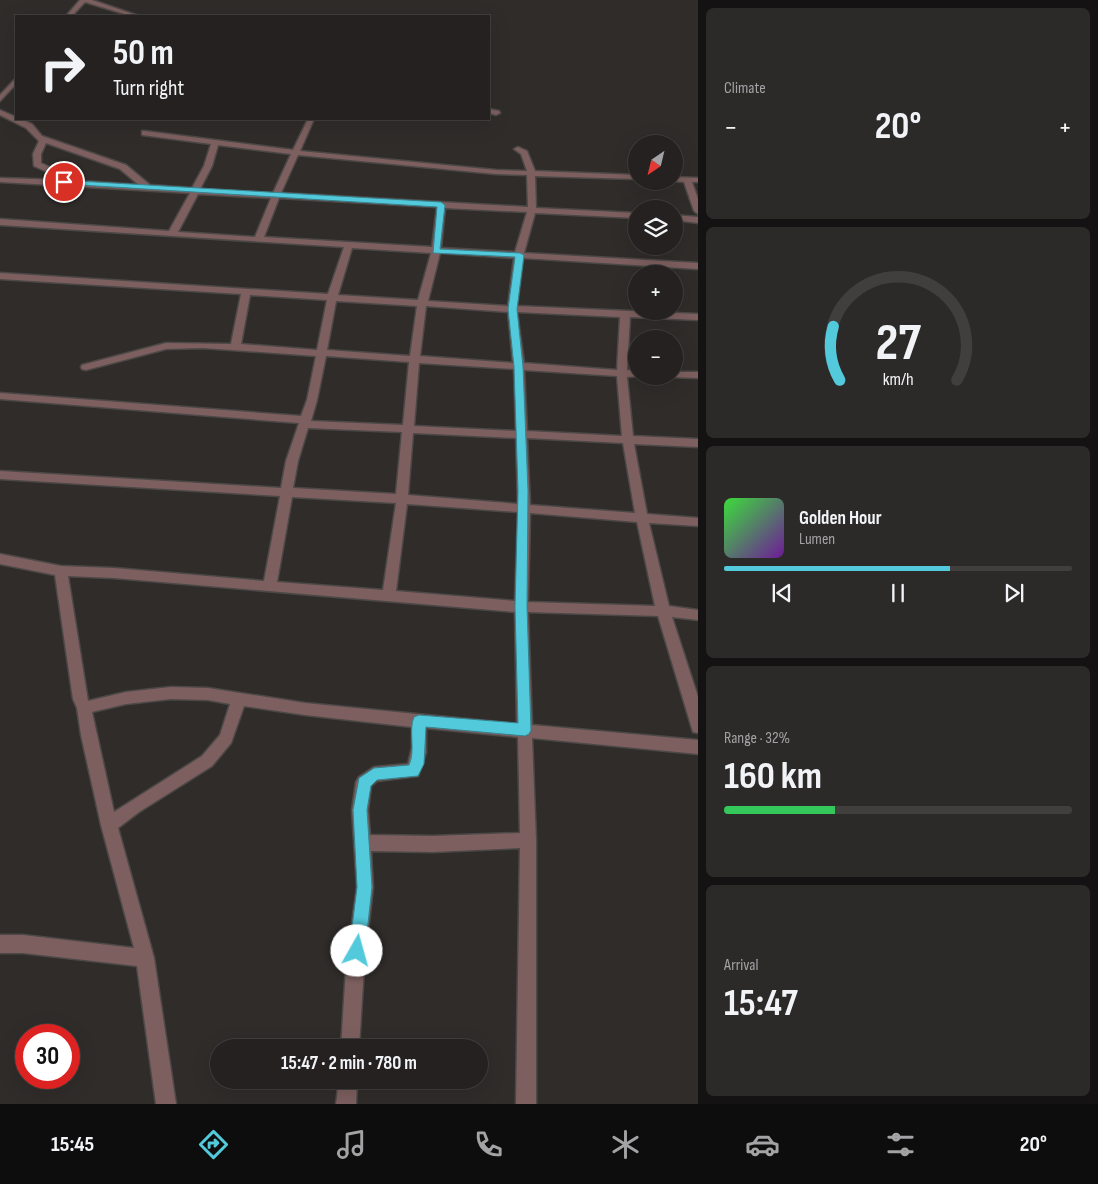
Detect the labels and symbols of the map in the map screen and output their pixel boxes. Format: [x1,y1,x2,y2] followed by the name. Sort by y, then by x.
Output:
[628,135,682,190] north arrow
[43,161,85,203] pin
[330,924,382,976] position arrow
[15,1024,80,1089] speed limit sign: 30

